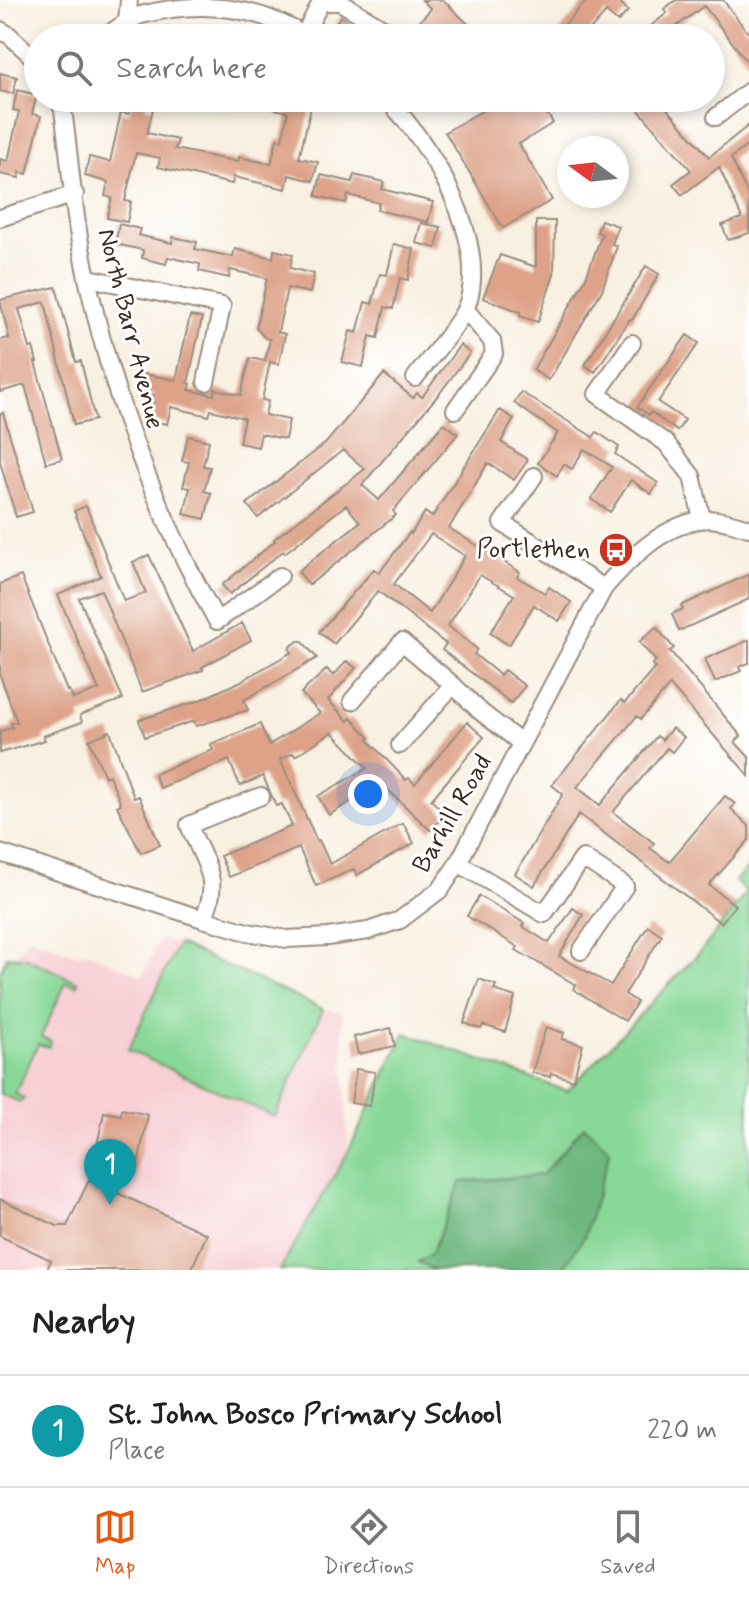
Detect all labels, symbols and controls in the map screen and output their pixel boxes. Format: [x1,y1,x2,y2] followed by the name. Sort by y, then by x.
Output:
[24,24,725,112] search box
[52,46,96,90] icon: search
[116,49,267,88] text: Search here
[557,136,629,208] north arrow
[89,225,171,433] street label: North Barr Avenue
[597,531,635,569] bus stop icon: Portlethen
[477,533,590,567] place label: Portlethen
[405,748,501,880] street label: Barhill Road
[348,774,388,814] your location
[84,1139,136,1205] pin: 1
[32,1300,136,1345] text: Nearby
[108,1395,502,1434] text: St. John Bosco Primary School
[52,1414,64,1448] text: 1
[647,1414,717,1448] text: 220 m
[108,1434,165,1468] text: Place
[93,1505,137,1581] tab: Map
[323,1505,414,1581] tab: Directions
[600,1505,656,1581] tab: Saved

